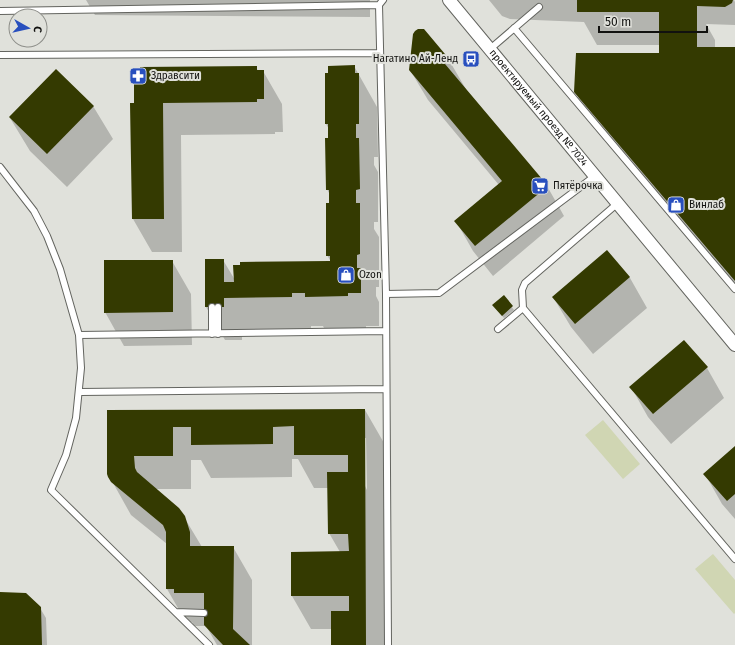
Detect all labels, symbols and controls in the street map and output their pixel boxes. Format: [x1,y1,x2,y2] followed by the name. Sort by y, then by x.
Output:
[8,8,48,48] north arrow
[599,8,707,34] scale bar
[605,15,631,29] text: 50 m
[30,25,44,34] text: С
[487,47,590,169] street label: проектируемый проезд № 7024
[461,49,481,69] bus stop icon: Нагатино Ай-Ленд
[373,53,458,65] place label: Нагатино Ай-Ленд
[128,66,148,86] pharmacy icon: Здравсити
[151,70,200,82] place label: Здравсити
[530,176,550,196] supermarket icon: Пятёрочка
[553,179,603,192] place label: Пятёрочка
[666,195,686,215] shop icon: Винлаб
[689,199,724,211] place label: Винлаб
[336,265,356,285] shop icon: Ozon
[359,269,382,281] place label: Ozon

